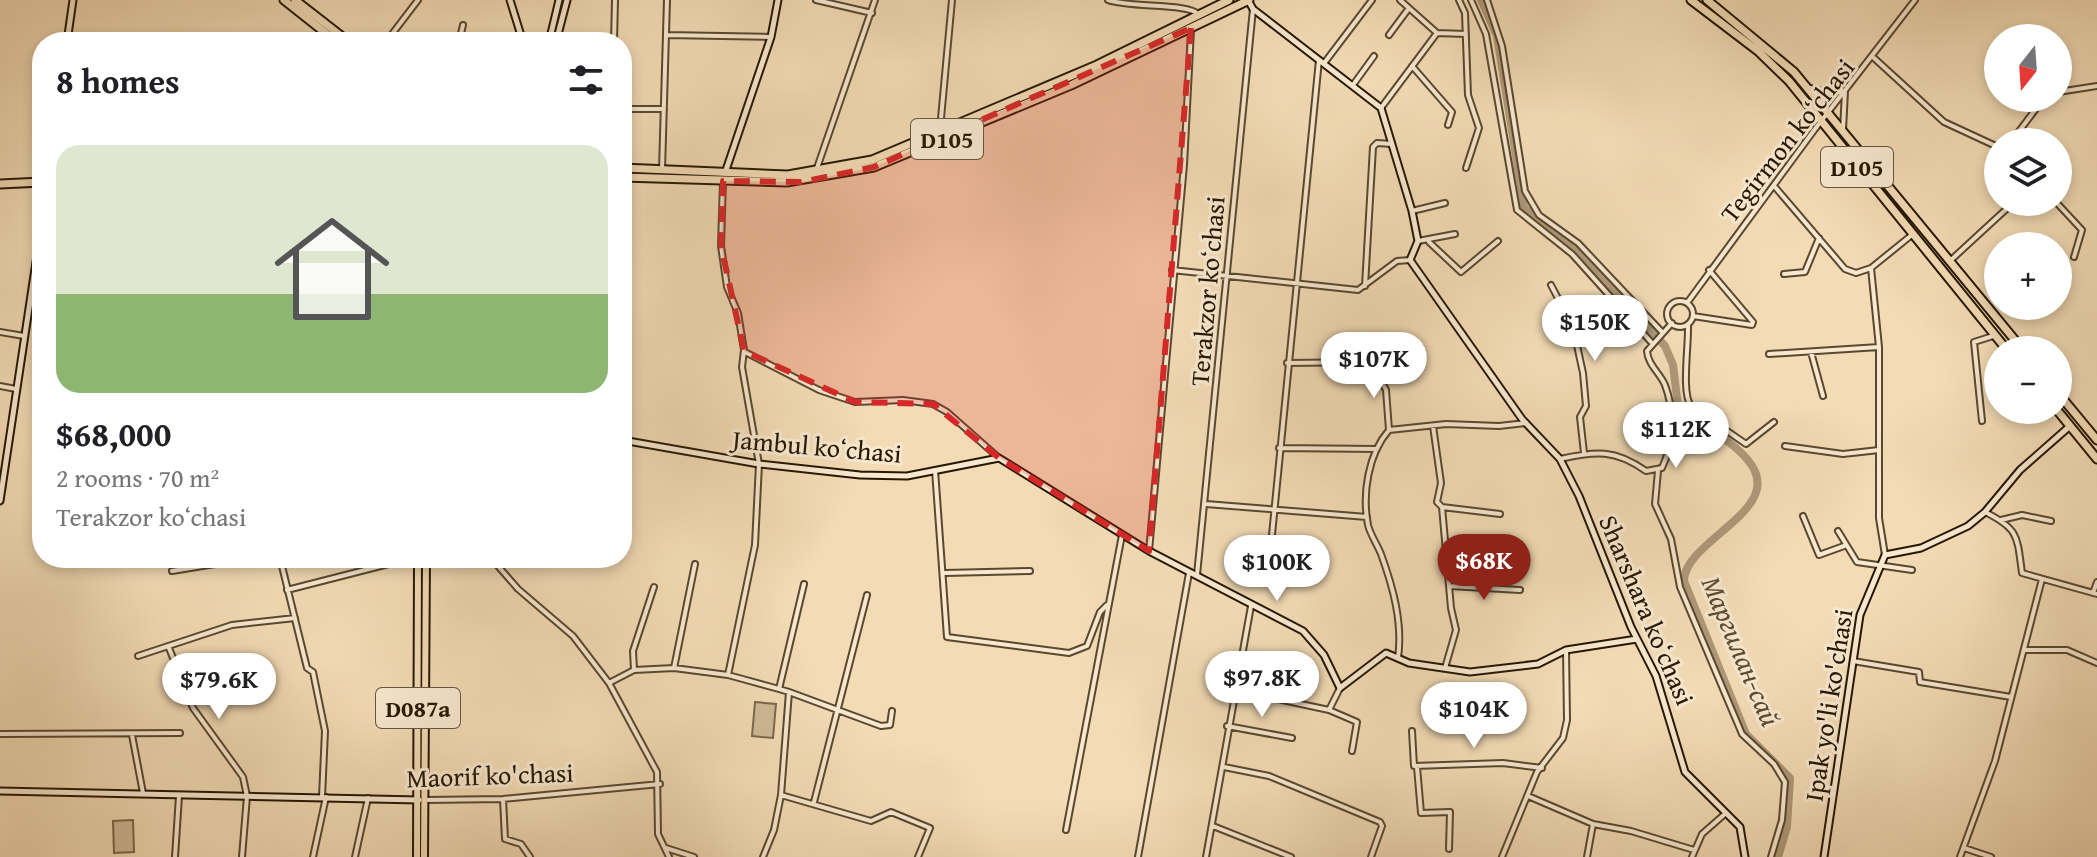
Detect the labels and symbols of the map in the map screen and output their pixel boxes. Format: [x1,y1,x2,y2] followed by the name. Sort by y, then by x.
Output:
[1984,24,2072,112] north arrow
[1710,50,1864,230] street label: Tegirmon koʻchasi
[911,119,983,159] road number: D105
[1821,147,1893,187] road number: D105
[1179,195,1235,387] street label: Terakzor koʻchasi
[1539,295,1651,363] pin: $150K
[1318,332,1430,400] pin: $107K
[1620,402,1732,470] pin: $112K
[728,419,903,473] street label: Jambul koʻchasi
[1589,509,1705,711] street label: Sharshara koʻchasi
[1437,534,1531,602] pin: $68K
[1221,535,1333,603] pin: $100K
[1692,569,1792,733] water label: Маргилан-сай
[1794,606,1862,804] street label: Ipak yo'li ko'chasi
[1197,651,1327,719] pin: $97.8K
[154,653,284,721] pin: $79.6K
[1418,682,1530,750] pin: $104K
[376,688,460,728] road number: D087a
[406,753,574,797] street label: Maorif ko'chasi

